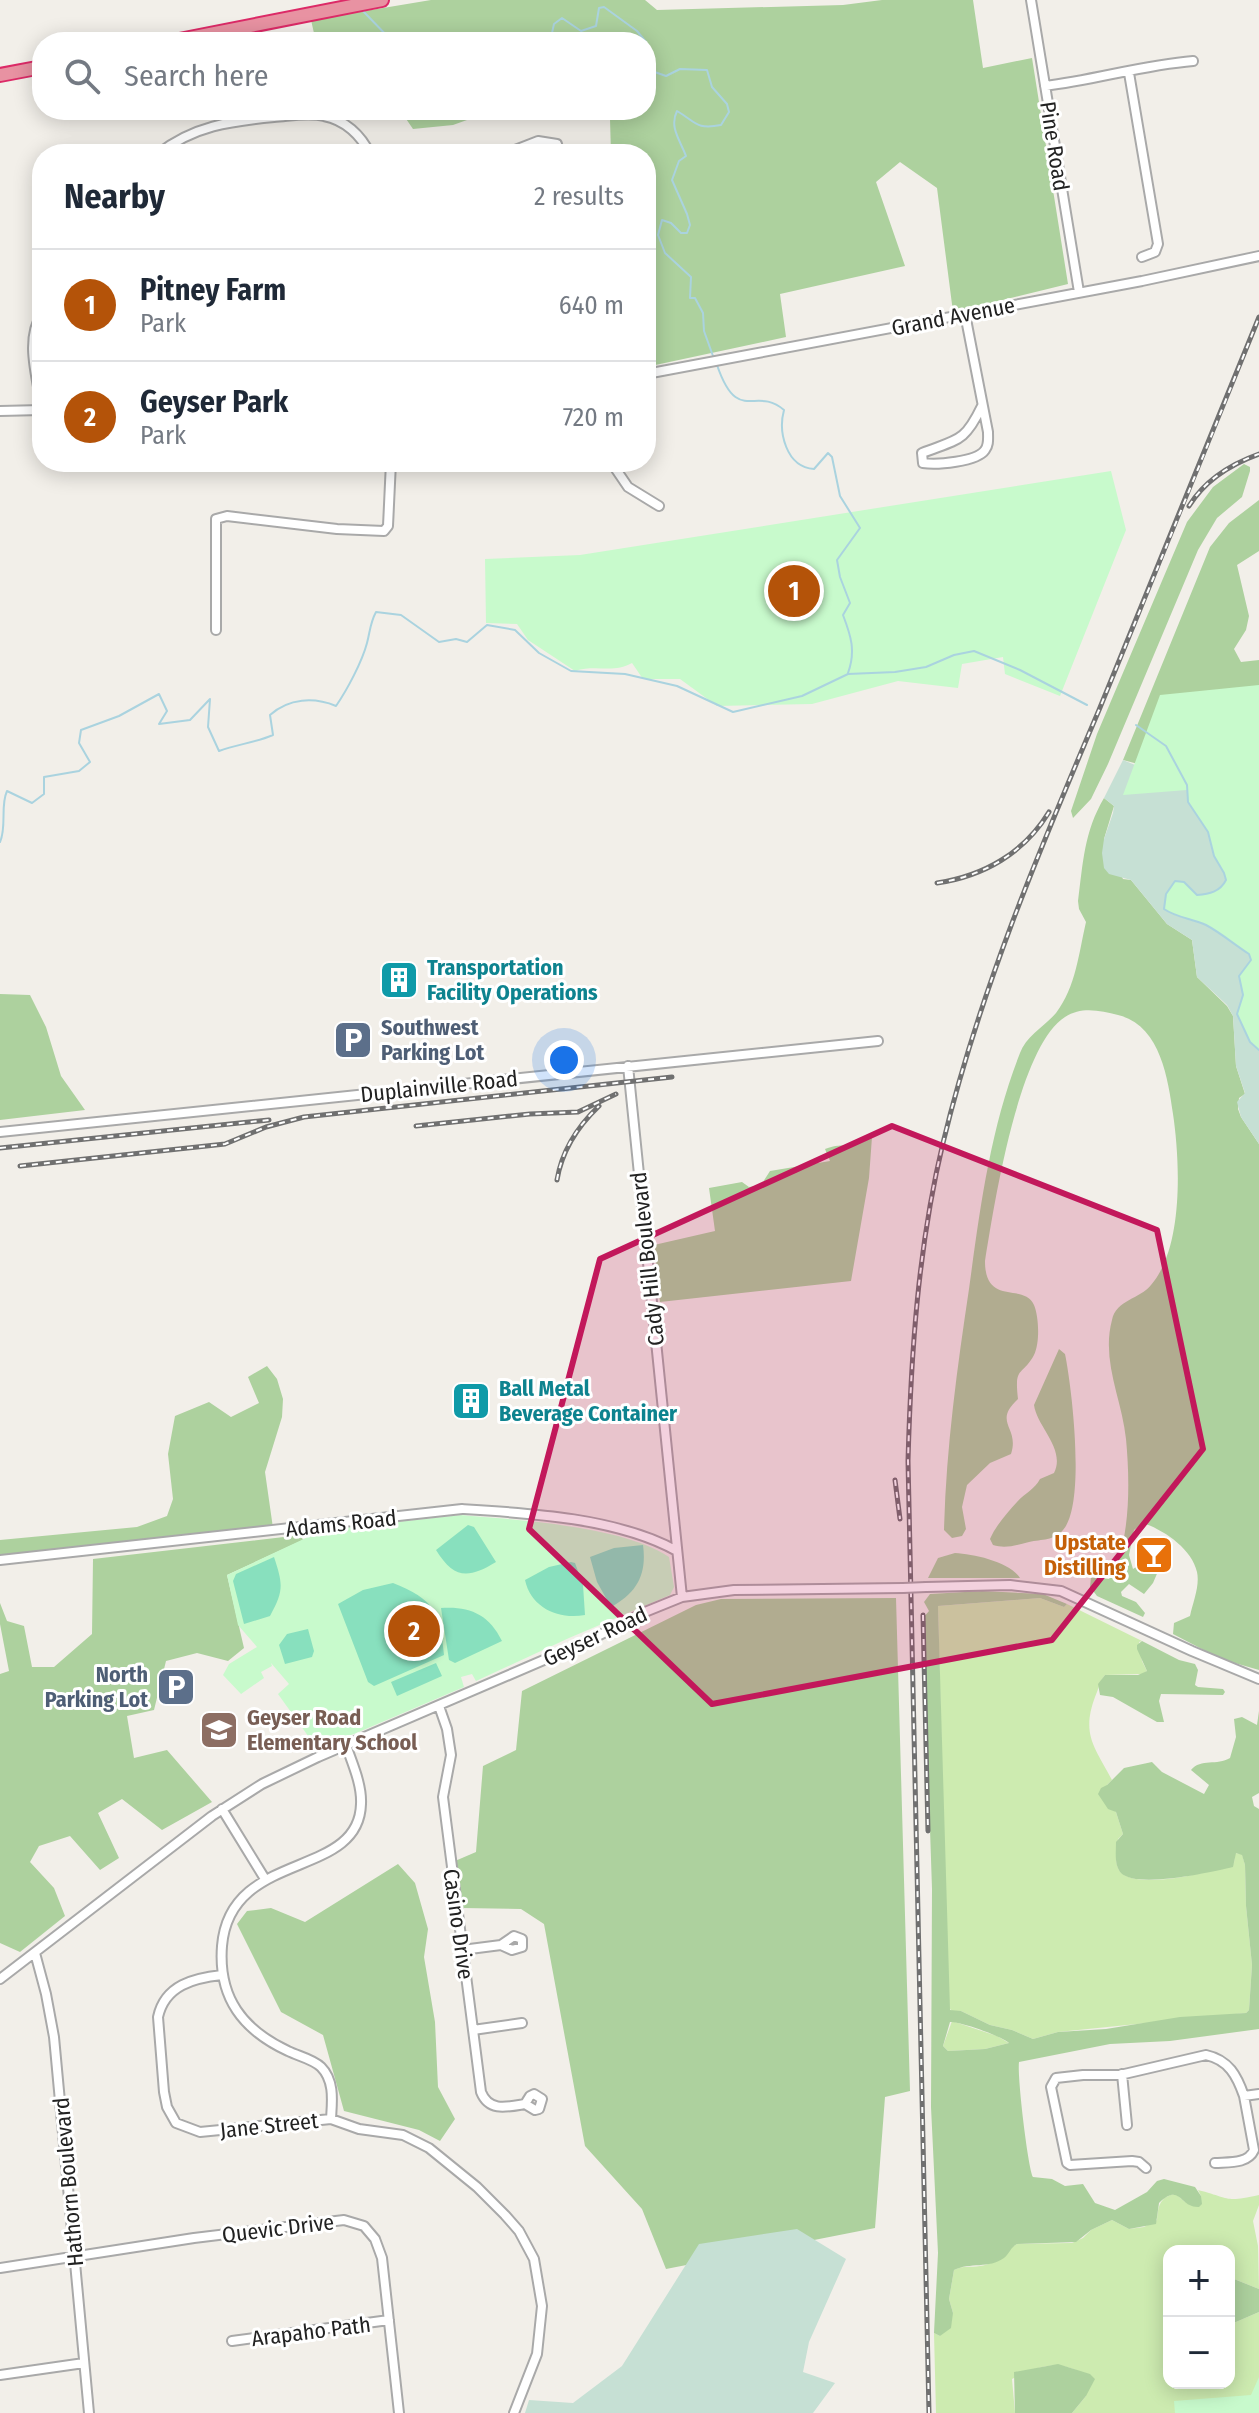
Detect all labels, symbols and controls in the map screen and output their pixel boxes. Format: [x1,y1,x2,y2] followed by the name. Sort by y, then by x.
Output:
[32,32,656,120] search box
[60,54,104,98] icon: search
[124,58,269,94] text: Search here
[1034,99,1075,193] street label: Pine Road
[64,176,165,217] text: Nearby
[534,181,624,212] text: 2 results
[140,272,286,308] text: Pitney Farm
[85,290,96,321] text: 1
[559,290,624,321] text: 640 m
[889,291,1017,342] street label: Grand Avenue
[140,308,186,339] text: Park
[140,384,288,420] text: Geyser Park
[84,402,96,433] text: 2
[563,402,624,433] text: 720 m
[140,420,186,451] text: Park
[768,561,820,621] pin: 1
[427,954,598,1006] place label: Transportation Facility Operations
[378,959,420,1001] building icon: Transportation Facility Operations
[381,1014,484,1066] place label: Southwest Parking Lot
[332,1019,374,1061] parking icon: Southwest Parking Lot
[544,1040,584,1080] your location
[359,1065,519,1108] street label: Duplainville Road
[625,1171,670,1347] street label: Cady Hill Boulevard
[499,1375,678,1427] place label: Ball Metal Beverage Container
[450,1380,492,1422] building icon: Ball Metal Beverage Container
[284,1504,398,1543] street label: Adams Road
[1044,1529,1126,1581] place label: Upstate Distilling
[1133,1534,1175,1576] bar icon: Upstate Distilling
[388,1601,440,1661] pin: 2
[539,1601,652,1672] street label: Geyser Road
[45,1661,148,1713] place label: North Parking Lot
[155,1666,197,1708] parking icon: North Parking Lot
[247,1704,418,1756] place label: Geyser Road Elementary School
[198,1709,240,1751] school or university icon: Geyser Road Elementary School
[437,1867,480,1981] street label: Casino Drive
[48,2096,89,2268] street label: Hathorn Boulevard
[219,2107,320,2144] street label: Jane Street
[221,2208,336,2249] street label: Quevic Drive
[1163,2245,1235,2389] map controls
[1163,2245,1235,2317] button: +
[250,2311,372,2352] street label: Arapaho Path
[1163,2317,1235,2389] button: −

